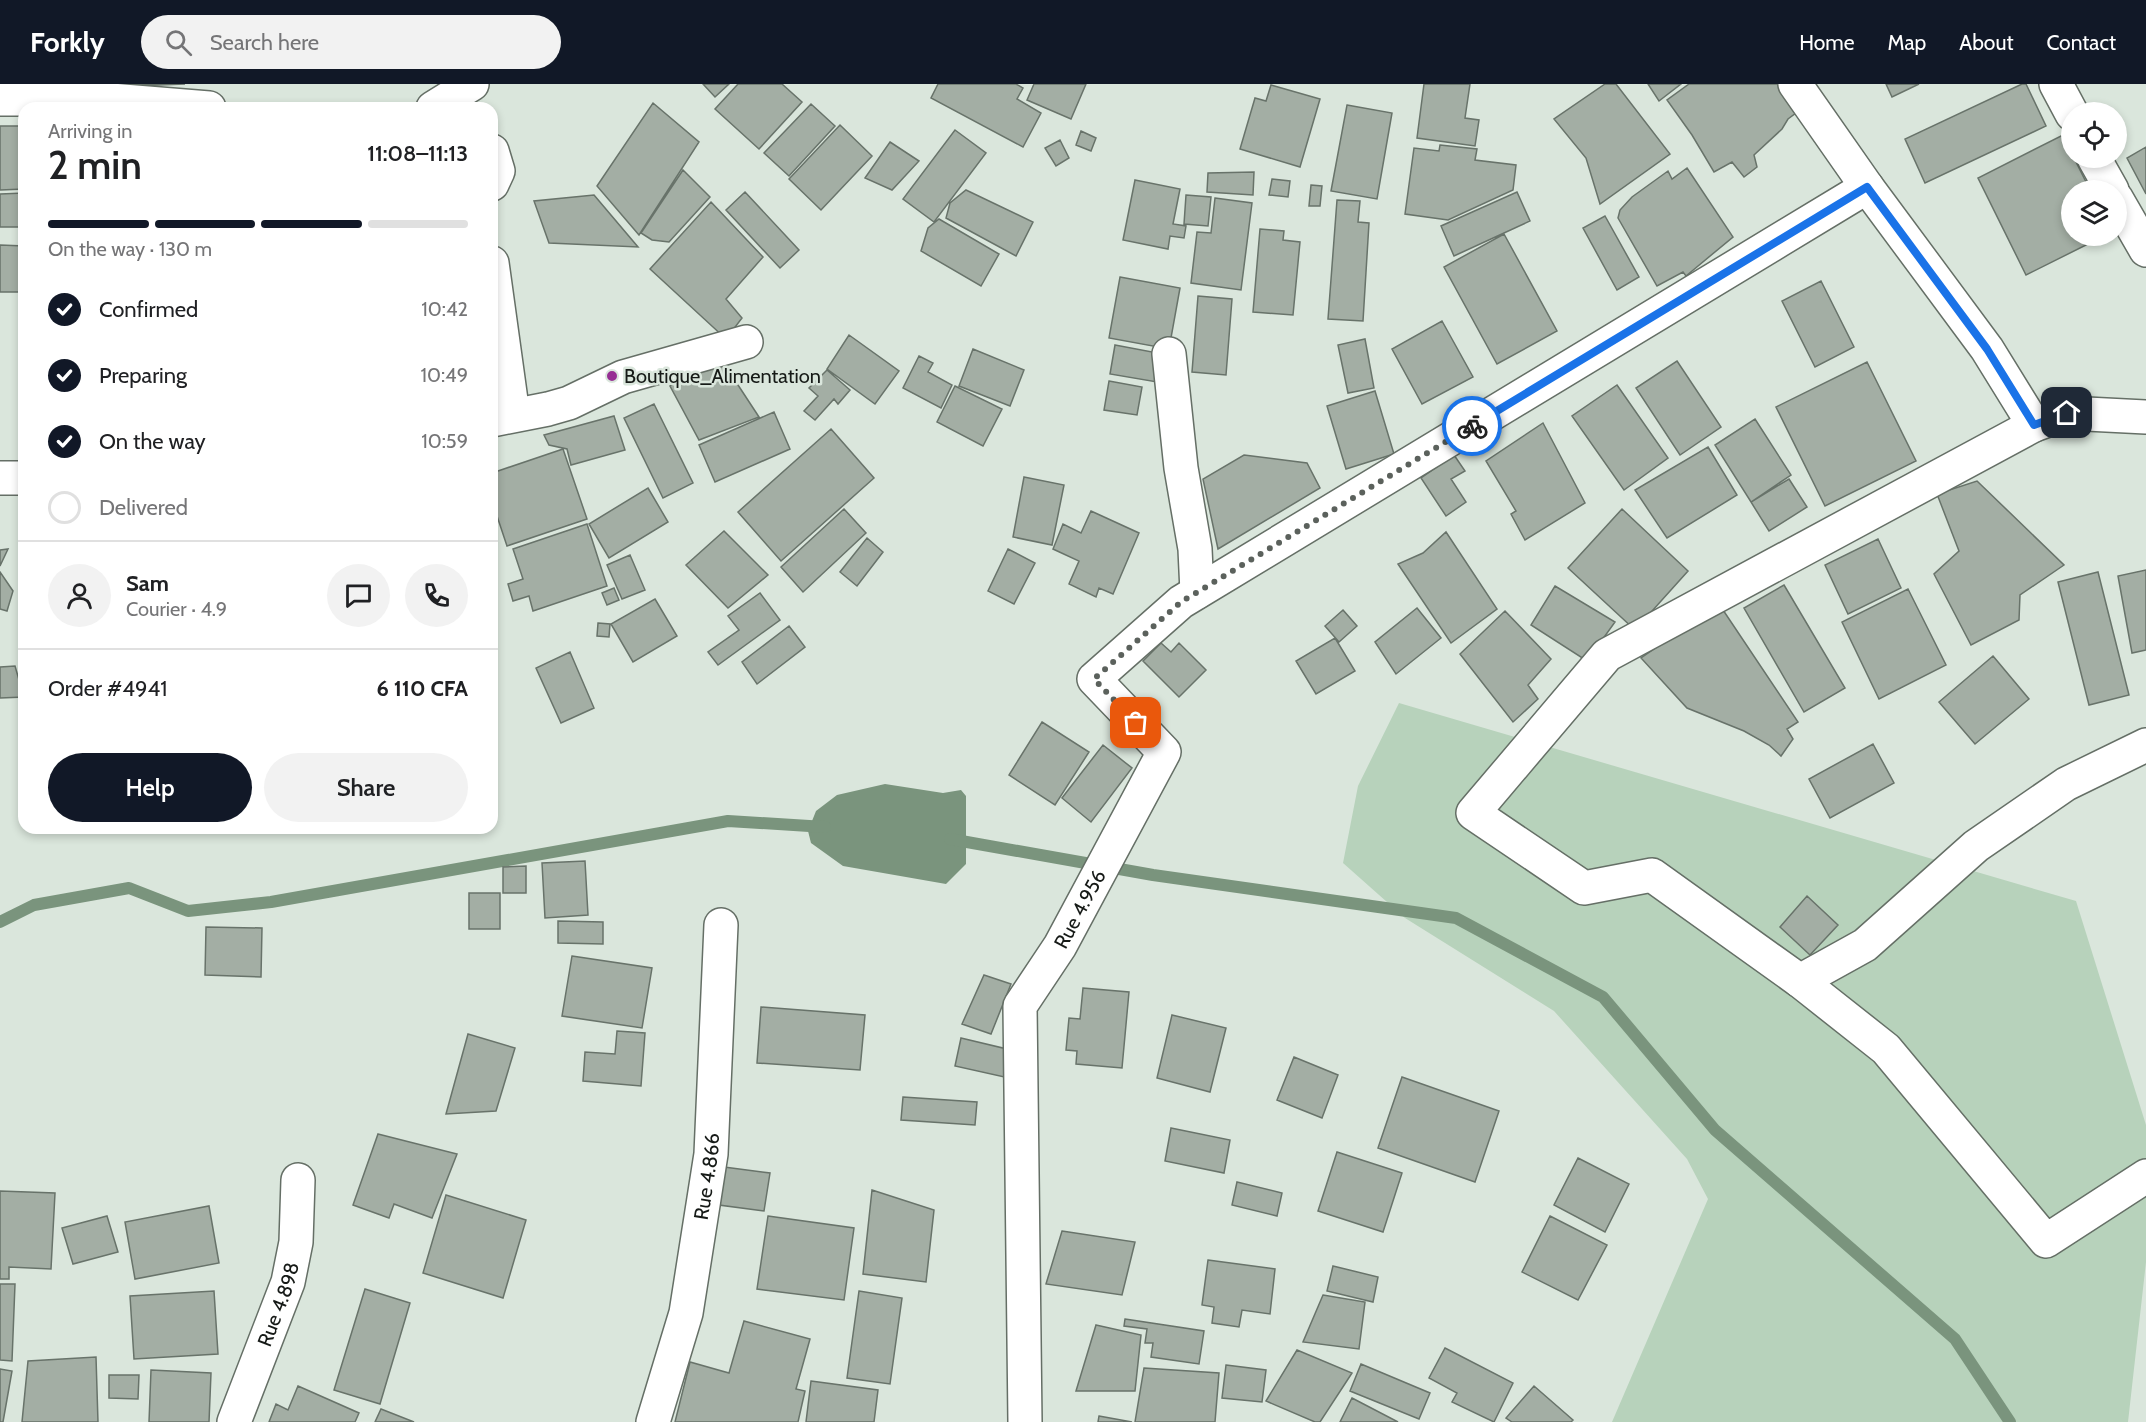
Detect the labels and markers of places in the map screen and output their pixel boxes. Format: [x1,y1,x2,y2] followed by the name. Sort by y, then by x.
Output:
[624,364,821,388] place label: Boutique_Alimentation
[605,369,619,383] marker: Boutique_Alimentation
[2041,387,2092,438] pin
[1110,697,1161,748] pin

